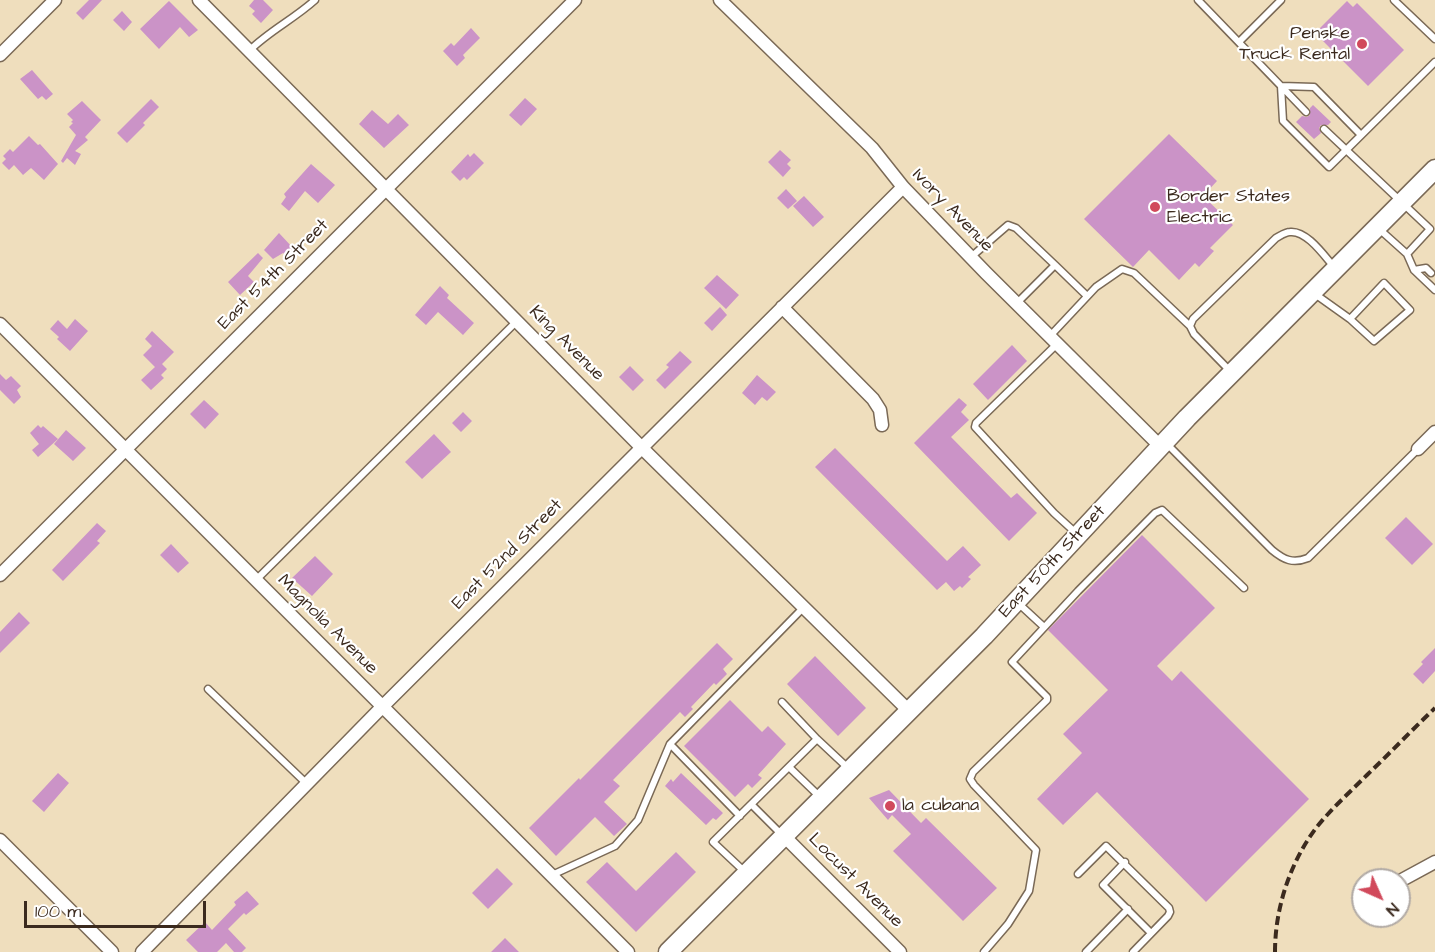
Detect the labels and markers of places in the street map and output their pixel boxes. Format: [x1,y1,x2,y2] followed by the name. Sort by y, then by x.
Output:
[1239,23,1350,66] place label: Penske Truck Rental
[1355,37,1369,51] marker: Penske Truck Rental
[1167,186,1290,228] place label: Border States Electric
[1148,200,1162,214] marker: Border States Electric
[902,795,979,817] place label: la cubana
[883,799,897,813] marker: la cubana

